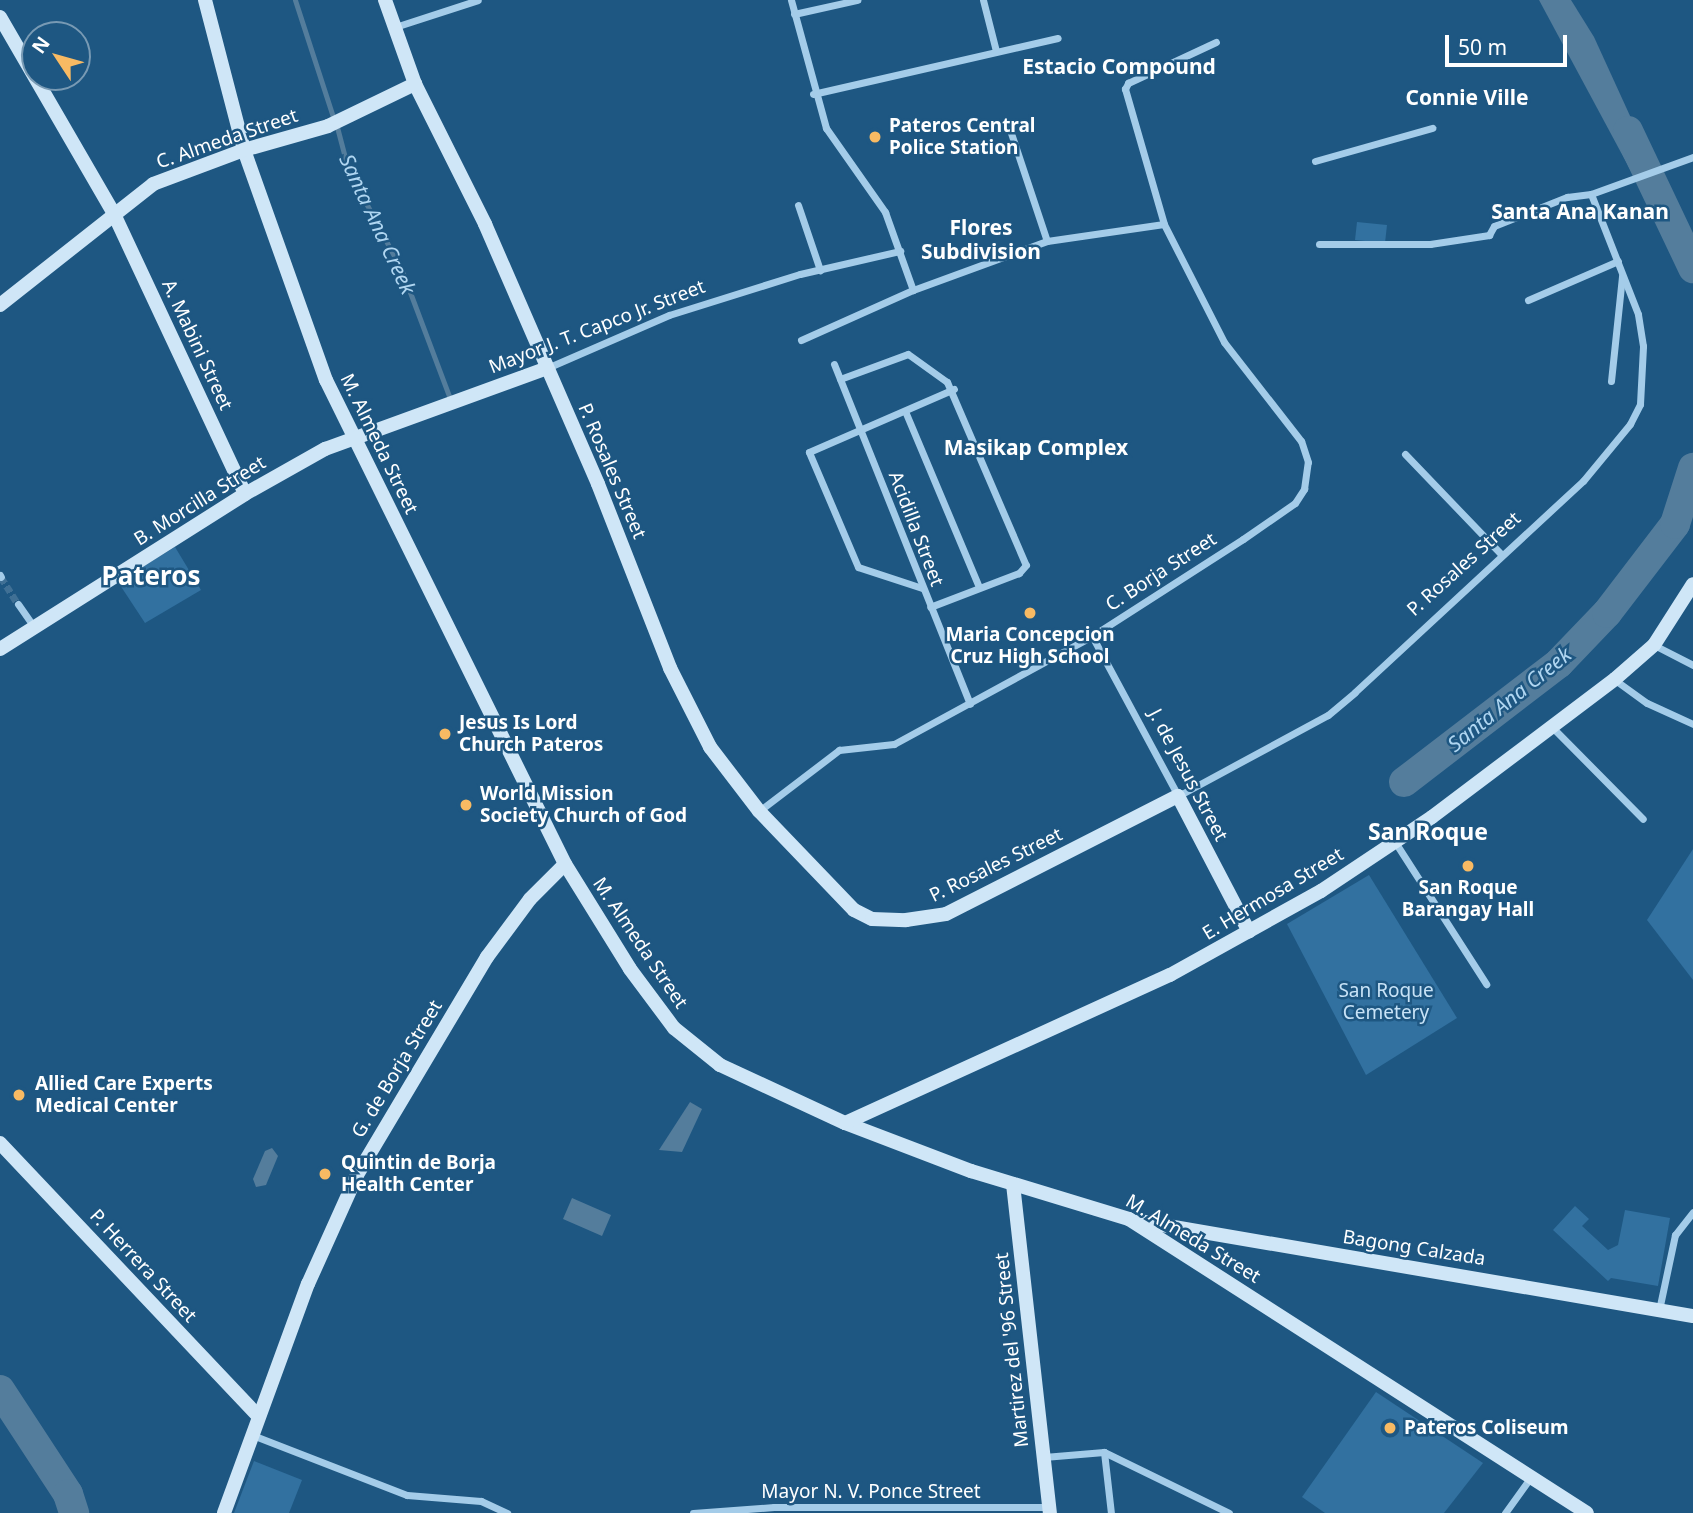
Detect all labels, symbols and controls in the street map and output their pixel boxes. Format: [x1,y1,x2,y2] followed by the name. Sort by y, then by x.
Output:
[21,21,91,91] north arrow
[1448,21,1570,65] scale bar
[26,31,56,59] text: N
[1458,33,1507,61] text: 50 m
[1022,53,1216,79] district label: Estacio Compound
[1405,84,1529,110] district label: Connie Ville
[153,104,301,174] street label: C. Almeda Street
[889,115,1036,159] place label: Pateros Central Police Station
[867,129,883,145] marker: Pateros Central Police Station
[334,150,422,298] water label: Santa Ana Creek
[1491,198,1669,224] district label: Santa Ana Kanan
[921,214,1041,264] district label: Flores Subdivision
[486,275,708,379] street label: Mayor J. T. Capco Jr. Street
[157,276,237,414] street label: A. Mabini Street
[335,370,423,518] street label: M. Almeda Street
[573,400,651,542] street label: P. Rosales Street
[944,434,1128,460] district label: Masikap Complex
[130,451,270,551] street label: B. Morcilla Street
[884,468,948,590] street label: Acidilla Street
[1403,507,1525,621] street label: P. Rosales Street
[1101,528,1221,616] street label: C. Borja Street
[102,560,200,592] district label: Pateros
[1022,605,1038,621] marker: Maria Concepcion Cruz High School
[945,624,1115,668] place label: Maria Concepcion Cruz High School
[1442,641,1576,757] water label: Santa Ana Creek
[1144,705,1232,845] street label: J. de Jesus Street
[459,712,603,756] place label: Jesus Is Lord Church Pateros
[437,726,453,742] marker: Jesus Is Lord Church Pateros
[480,783,687,827] place label: World Mission Society Church of God
[458,797,474,813] marker: World Mission Society Church of God
[1368,817,1488,845] district label: San Roque
[926,823,1066,907] street label: P. Rosales Street
[1198,843,1348,945] street label: E. Hermosa Street
[1460,858,1476,874] marker: San Roque Barangay Hall
[588,873,692,1013] street label: M. Almeda Street
[1402,877,1534,921] place label: San Roque Barangay Hall
[1338,980,1434,1024] park label: San Roque Cemetery
[347,996,447,1142] street label: G. de Borja Street
[35,1073,213,1117] place label: Allied Care Experts Medical Center
[9,1085,29,1105] marker: Allied Care Experts Medical Center
[341,1152,496,1196] place label: Quintin de Borja Health Center
[315,1164,335,1184] marker: Quintin de Borja Health Center
[1122,1190,1264,1288] street label: M. Almeda Street
[85,1205,201,1327] street label: P. Herrera Street
[1341,1225,1487,1271] street label: Bagong Calzada
[990,1252,1034,1448] street label: Martirez del '96 Street
[1404,1417,1568,1439] place label: Pateros Coliseum
[1382,1420,1398,1436] marker: Pateros Coliseum
[761,1481,981,1503] street label: Mayor N. V. Ponce Street

